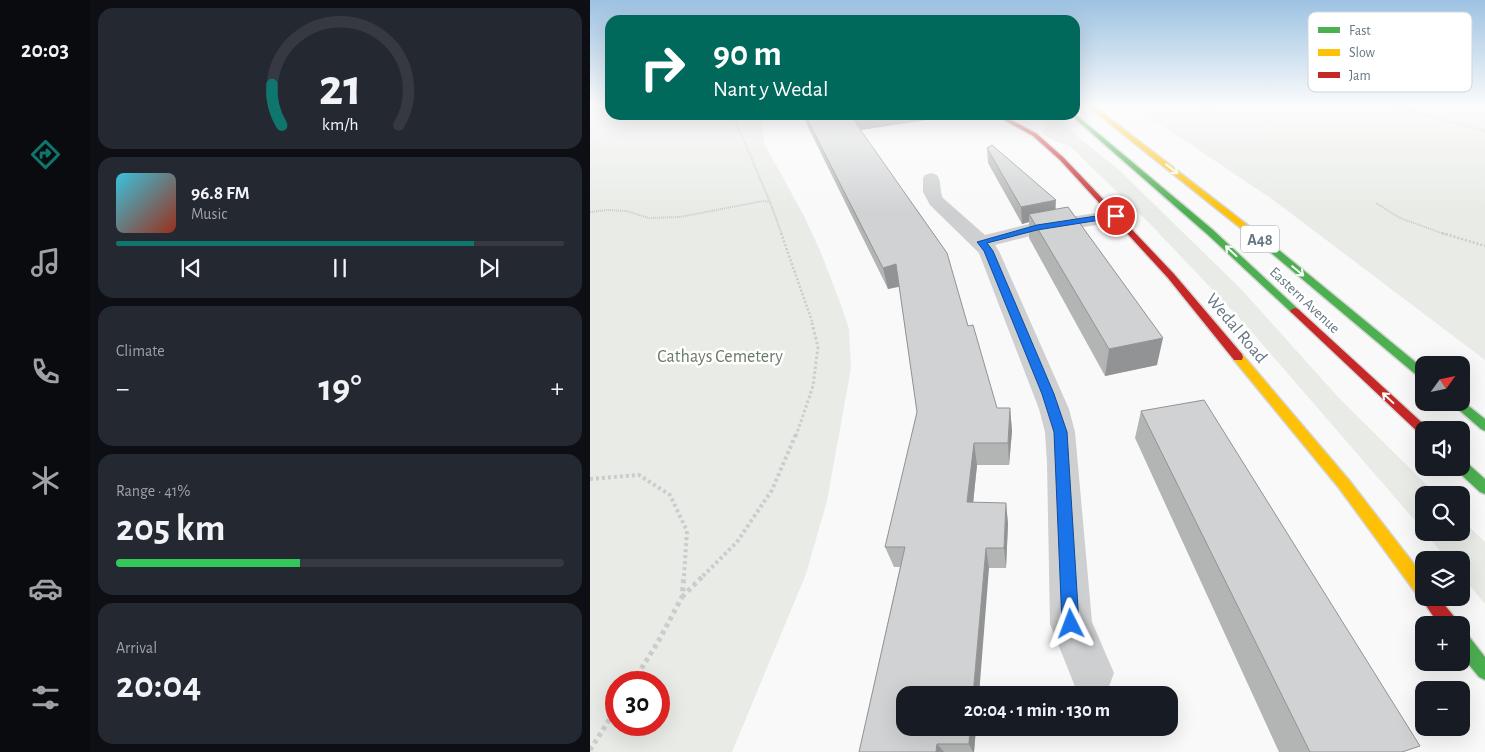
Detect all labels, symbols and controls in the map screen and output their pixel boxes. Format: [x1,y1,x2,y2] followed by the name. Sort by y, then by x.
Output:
[1308,12,1472,92] legend
[1349,24,1371,38] text: Fast
[630,35,695,100] icon: right
[713,37,782,72] text: 90 m
[21,39,69,61] text: 20:03
[1349,46,1376,60] text: Slow
[318,62,362,114] text: 21
[1349,69,1371,83] text: Jam
[713,78,828,100] text: Nant y Wedal
[322,116,358,134] text: km/h
[28,137,63,172] icon: directions
[1165,164,1179,174] one-way arrow
[191,184,250,203] text: 96.8 FM
[1095,195,1137,237] pin
[1102,202,1130,230] icon: arrive
[191,206,227,222] text: Music
[1241,225,1279,252] road number: A48
[28,245,63,280] icon: music
[1224,245,1237,257] one-way arrow
[177,254,205,282] icon: previous
[326,254,354,282] icon: pause
[475,254,503,282] icon: next
[1267,264,1343,336] street label: Eastern Avenue
[1292,265,1305,276] one-way arrow
[1202,291,1270,367] street label: Wedal Road
[116,343,165,359] text: Climate
[657,348,783,366] park label: Cathays Cemetery
[28,354,63,389] icon: phone
[1415,356,1470,411] north arrow
[1415,356,1470,736] map controls
[318,370,362,408] text: 19°
[116,375,129,403] text: −
[551,375,564,403] text: +
[1382,392,1395,404] one-way arrow
[1415,421,1470,476] button: sound
[28,463,63,498] icon: climate
[116,483,191,499] text: Range · 41%
[1415,486,1470,541] button: search
[116,510,225,548] text: 205 km
[1415,551,1470,606] button: layers
[28,571,63,606] icon: car
[1044,597,1096,649] position arrow
[1415,616,1470,671] button: +
[116,640,157,656] text: Arrival
[116,667,201,705] text: 20:04
[605,671,670,736] speed limit sign: 30
[28,680,63,715] icon: filters
[1415,681,1470,736] button: −
[964,701,1110,720] text: 20:04 · 1 min · 130 m

